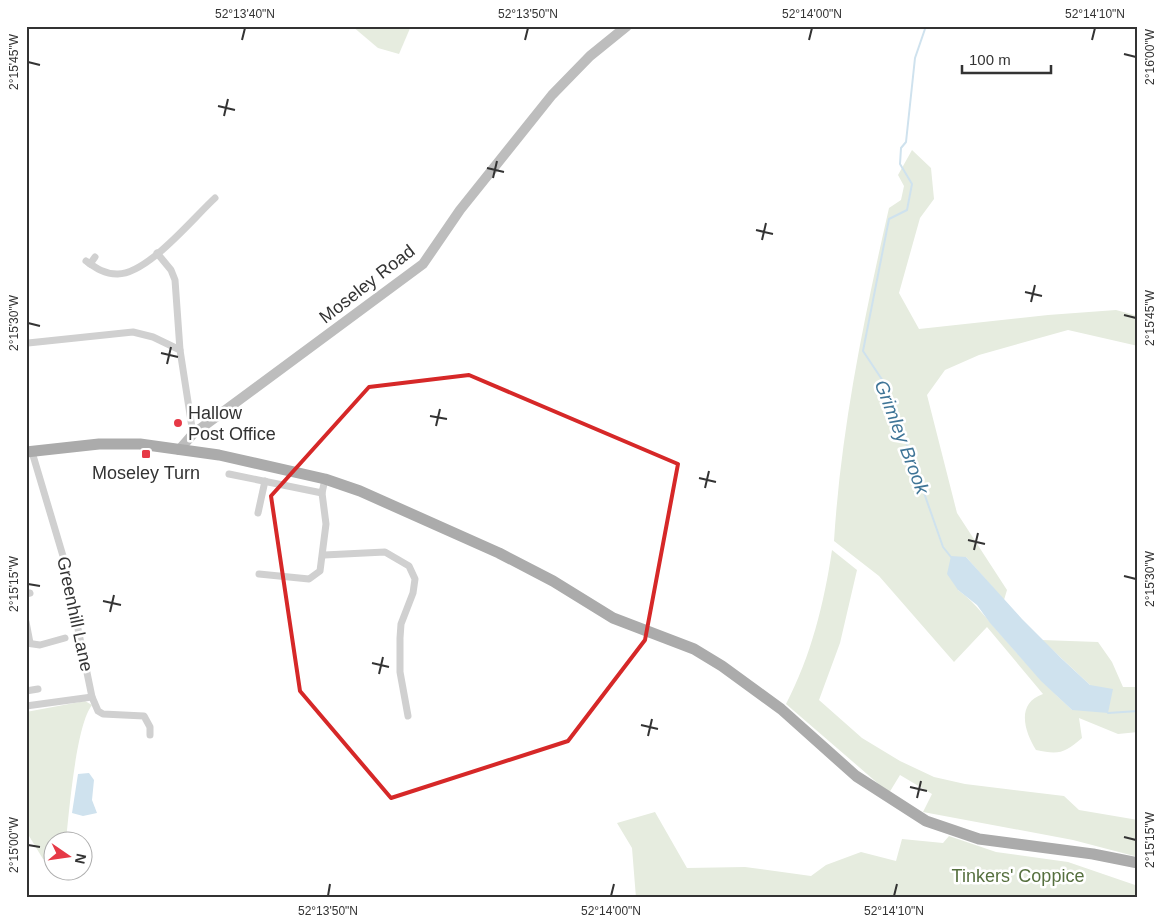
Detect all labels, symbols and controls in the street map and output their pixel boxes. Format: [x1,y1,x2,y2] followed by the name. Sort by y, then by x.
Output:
[215,7,275,21] text: 52°13'40"N
[498,7,558,21] text: 52°13'50"N
[782,7,842,21] text: 52°14'00"N
[1065,7,1125,21] text: 52°14'10"N
[1143,28,1157,85] text: 2°16'00"W
[7,33,21,90] text: 2°15'45"W
[962,42,1050,74] scale bar
[969,51,1011,68] text: 100 m
[316,241,418,327] street label: Moseley Road
[1143,289,1157,346] text: 2°15'45"W
[7,294,21,351] text: 2°15'30"W
[871,377,934,498] water label: Grimley Brook
[188,403,276,444] place label: Hallow Post Office
[172,417,184,429] marker: Hallow Post Office
[140,448,152,460] marker: Moseley Turn
[92,463,200,483] place label: Moseley Turn
[1143,550,1157,607] text: 2°15'30"W
[7,555,21,612] text: 2°15'15"W
[53,555,97,673] street label: Greenhill Lane
[1143,811,1157,868] text: 2°15'15"W
[7,816,21,873] text: 2°15'00"W
[42,832,92,882] north arrow
[72,852,90,866] text: N
[952,866,1084,886] park label: Tinkers' Coppice
[298,904,358,918] text: 52°13'50"N
[581,904,641,918] text: 52°14'00"N
[864,904,924,918] text: 52°14'10"N

